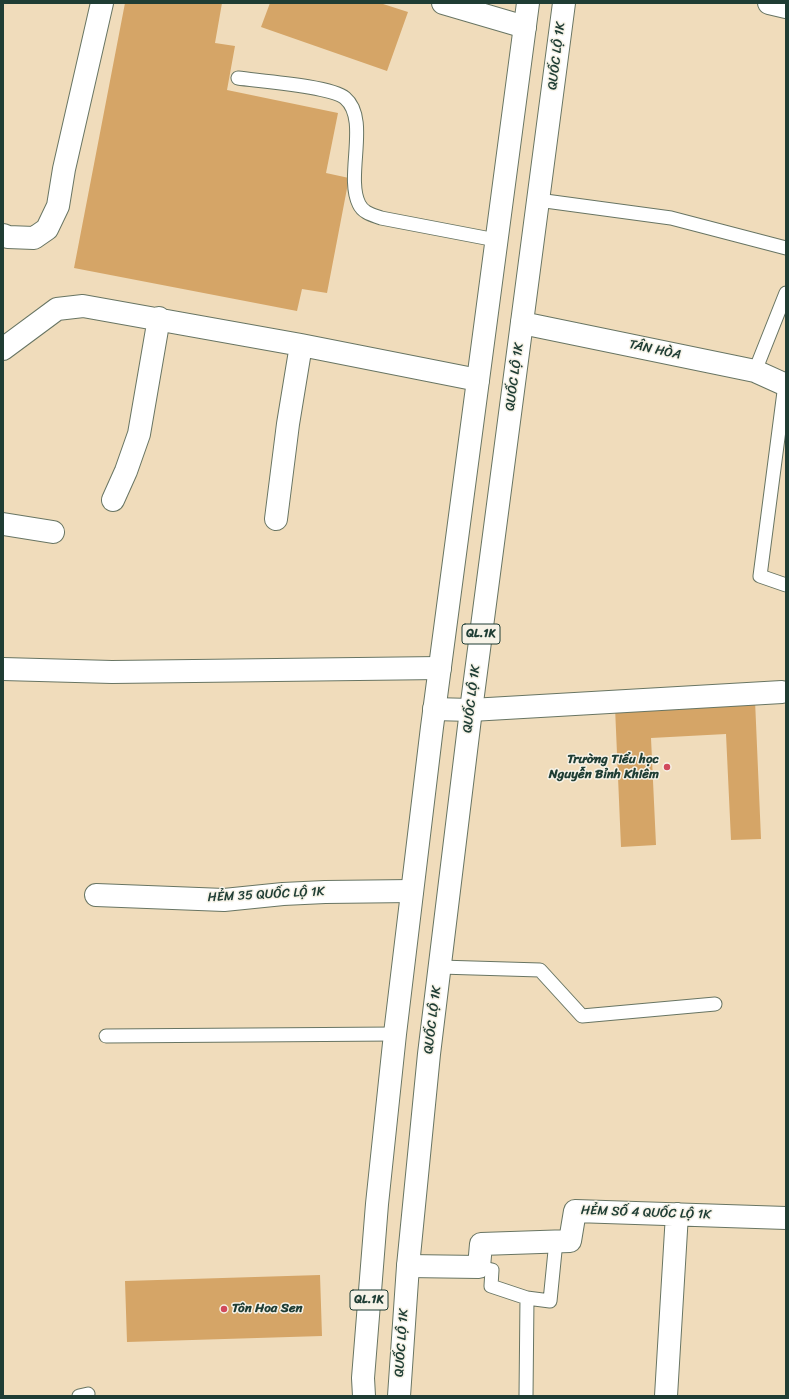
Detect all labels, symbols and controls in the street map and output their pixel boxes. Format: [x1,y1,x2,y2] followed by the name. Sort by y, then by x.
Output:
[545,21,569,91] street label: QUỐC LỘ 1K
[628,337,682,363] street label: TÂN HÒA
[503,342,527,412] street label: QUỐC LỘ 1K
[462,624,500,644] road number: QL.1K
[460,664,484,734] street label: QUỐC LỘ 1K
[549,752,659,783] place label: Trường Tiểu học Nguyễn Bỉnh Khiêm
[662,762,672,772] marker: Trường Tiểu học Nguyễn Bỉnh Khiêm
[207,884,325,906] street label: HẺM 35 QUỐC LỘ 1K
[421,985,445,1055] street label: QUỐC LỘ 1K
[581,1203,711,1223] street label: HẺM SỐ 4 QUỐC LỘ 1K
[350,1290,388,1310] road number: QL.1K
[232,1301,303,1317] place label: Tôn Hoa Sen
[219,1304,229,1314] marker: Tôn Hoa Sen
[392,1308,412,1378] street label: QUỐC LỘ 1K

